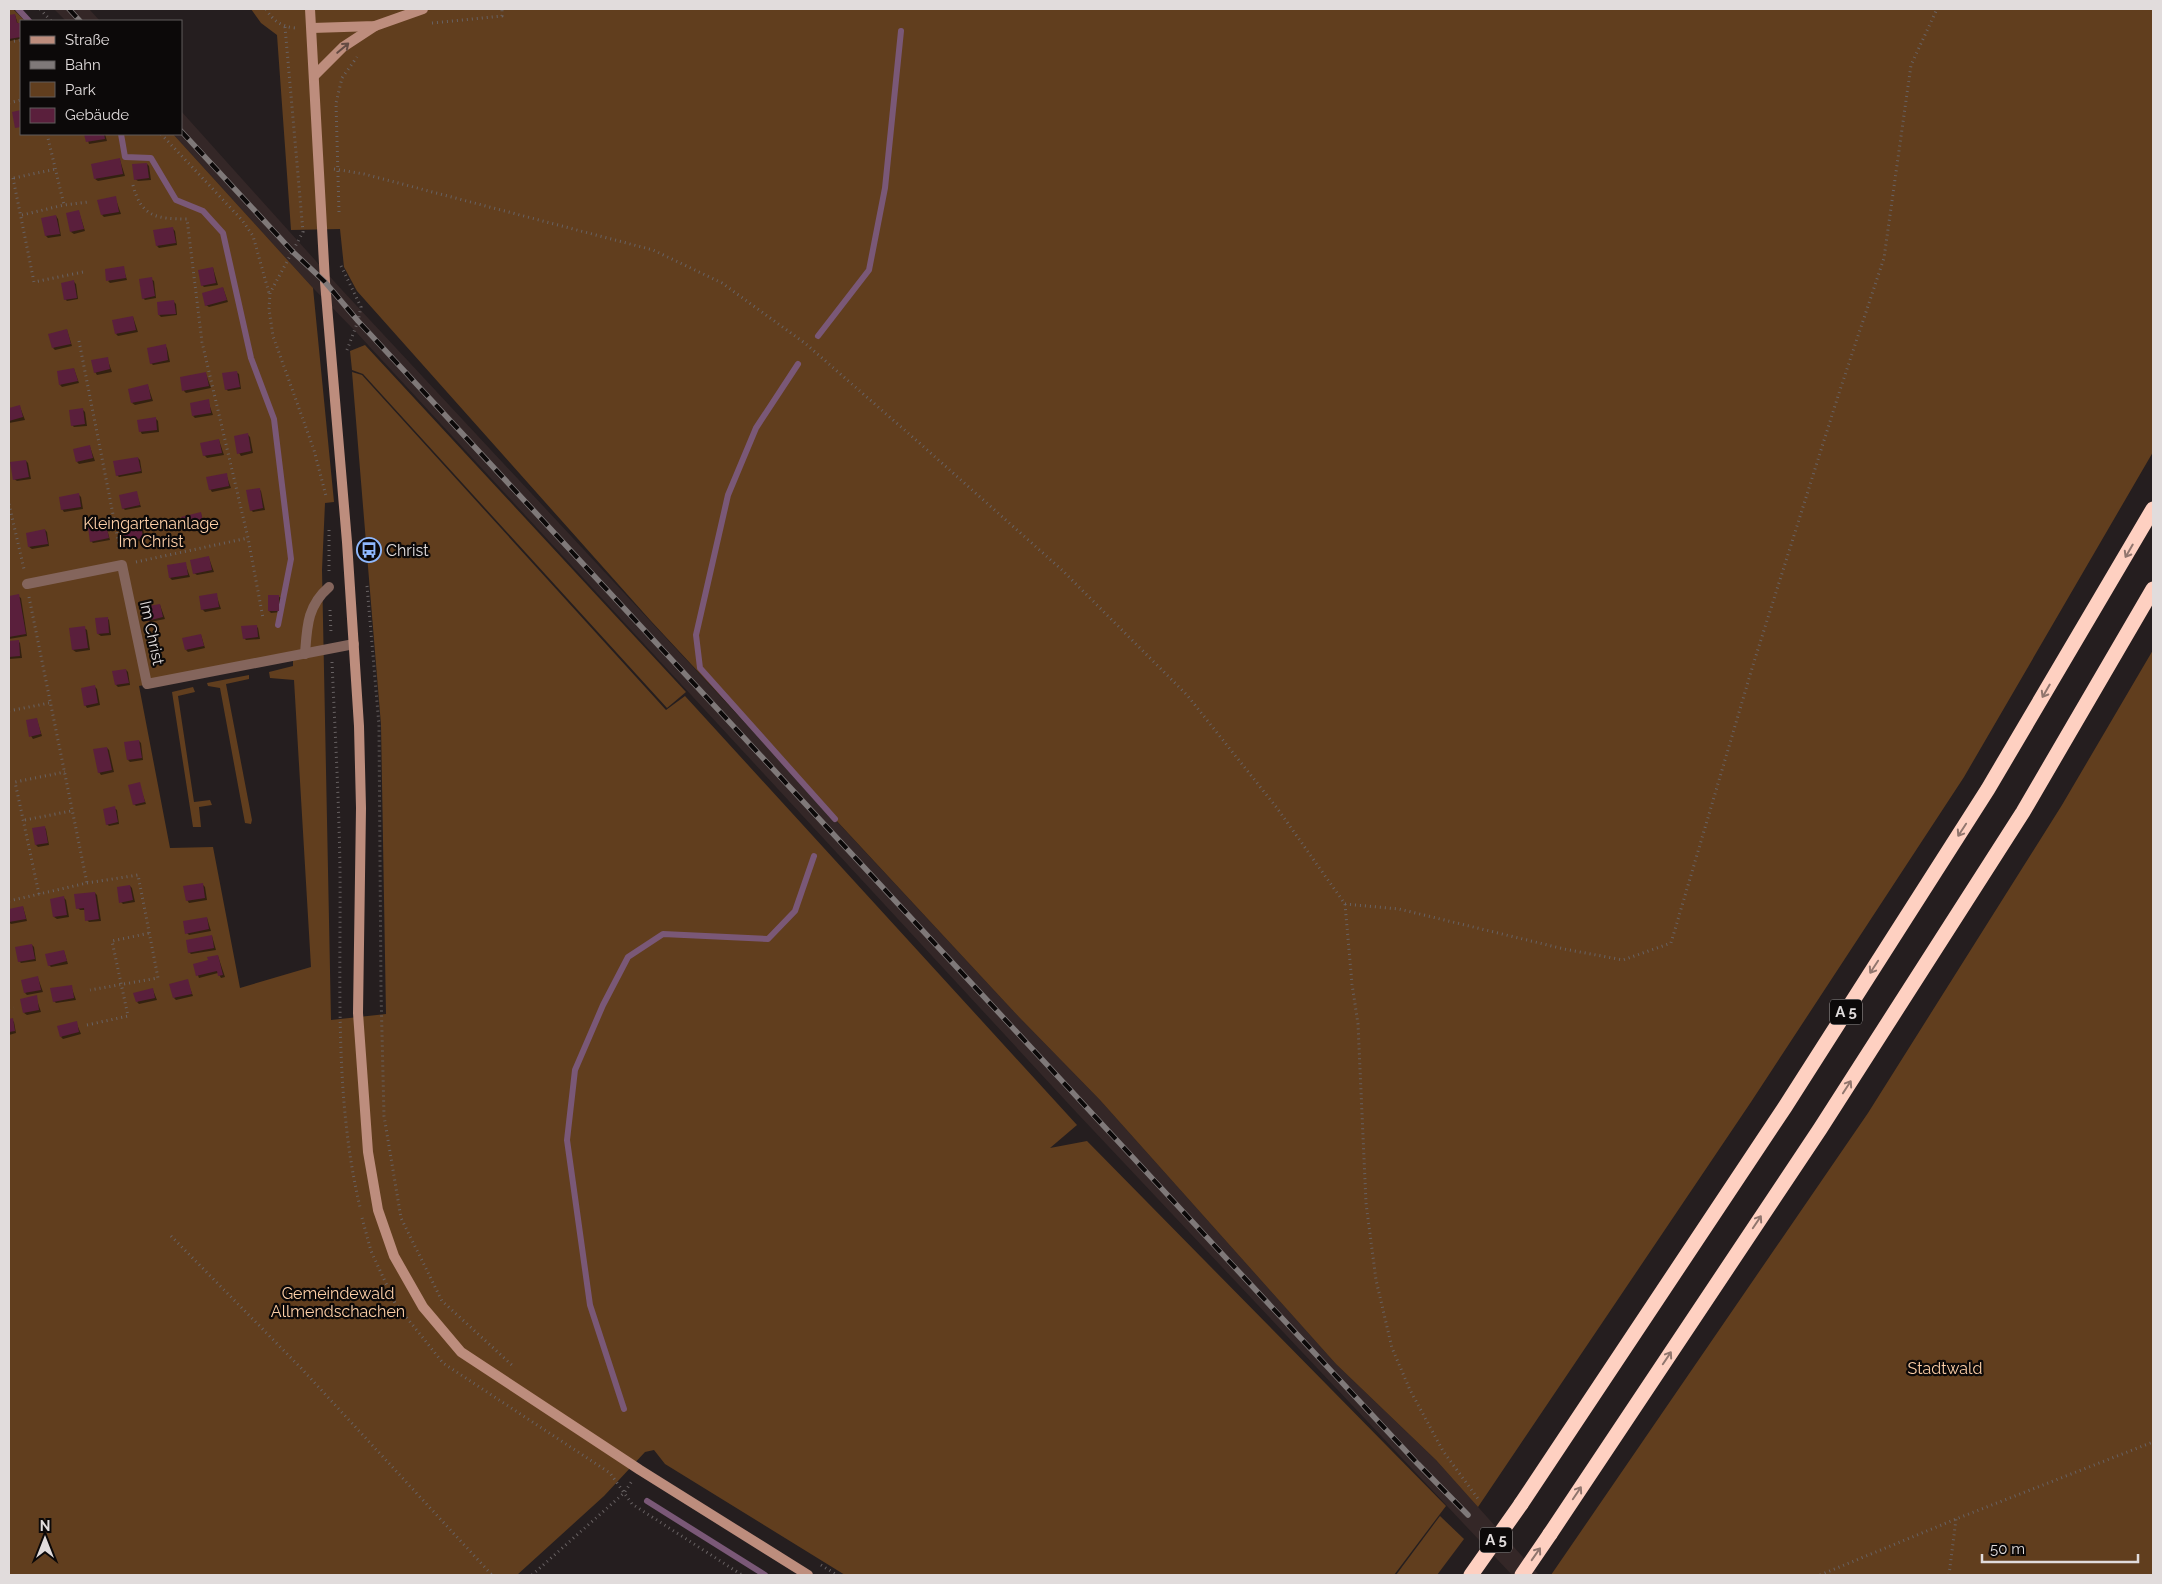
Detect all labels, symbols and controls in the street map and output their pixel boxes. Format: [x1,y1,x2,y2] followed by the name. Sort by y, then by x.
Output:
[20,20,182,135] legend
[65,31,110,49] text: Straße
[336,42,349,53] one-way arrow
[65,56,101,74] text: Bahn
[65,81,96,99] text: Park
[65,106,129,124] text: Gebäude
[83,514,219,551] park label: Kleingartenanlage Im Christ
[356,537,382,563] bus stop icon: Christ
[386,541,429,560] place label: Christ
[2123,544,2133,558] one-way arrow
[136,599,168,668] street label: Im Christ
[2041,684,2051,699] one-way arrow
[1957,823,1967,837] one-way arrow
[1869,960,1879,974] one-way arrow
[1830,1000,1862,1024] road number: A 5
[1842,1080,1852,1094] one-way arrow
[1753,1216,1763,1230] one-way arrow
[271,1284,405,1321] park label: Gemeindewald Allmendschachen
[1663,1351,1673,1365] one-way arrow
[1908,1359,1982,1378] park label: Stadtwald
[1572,1486,1583,1500] one-way arrow
[20,1514,70,1564] north arrow
[40,1518,50,1534] text: N
[1480,1528,1512,1552] road number: A 5
[1982,1532,2138,1564] scale bar
[1990,1540,2025,1558] text: 50 m
[1531,1548,1541,1562] one-way arrow

